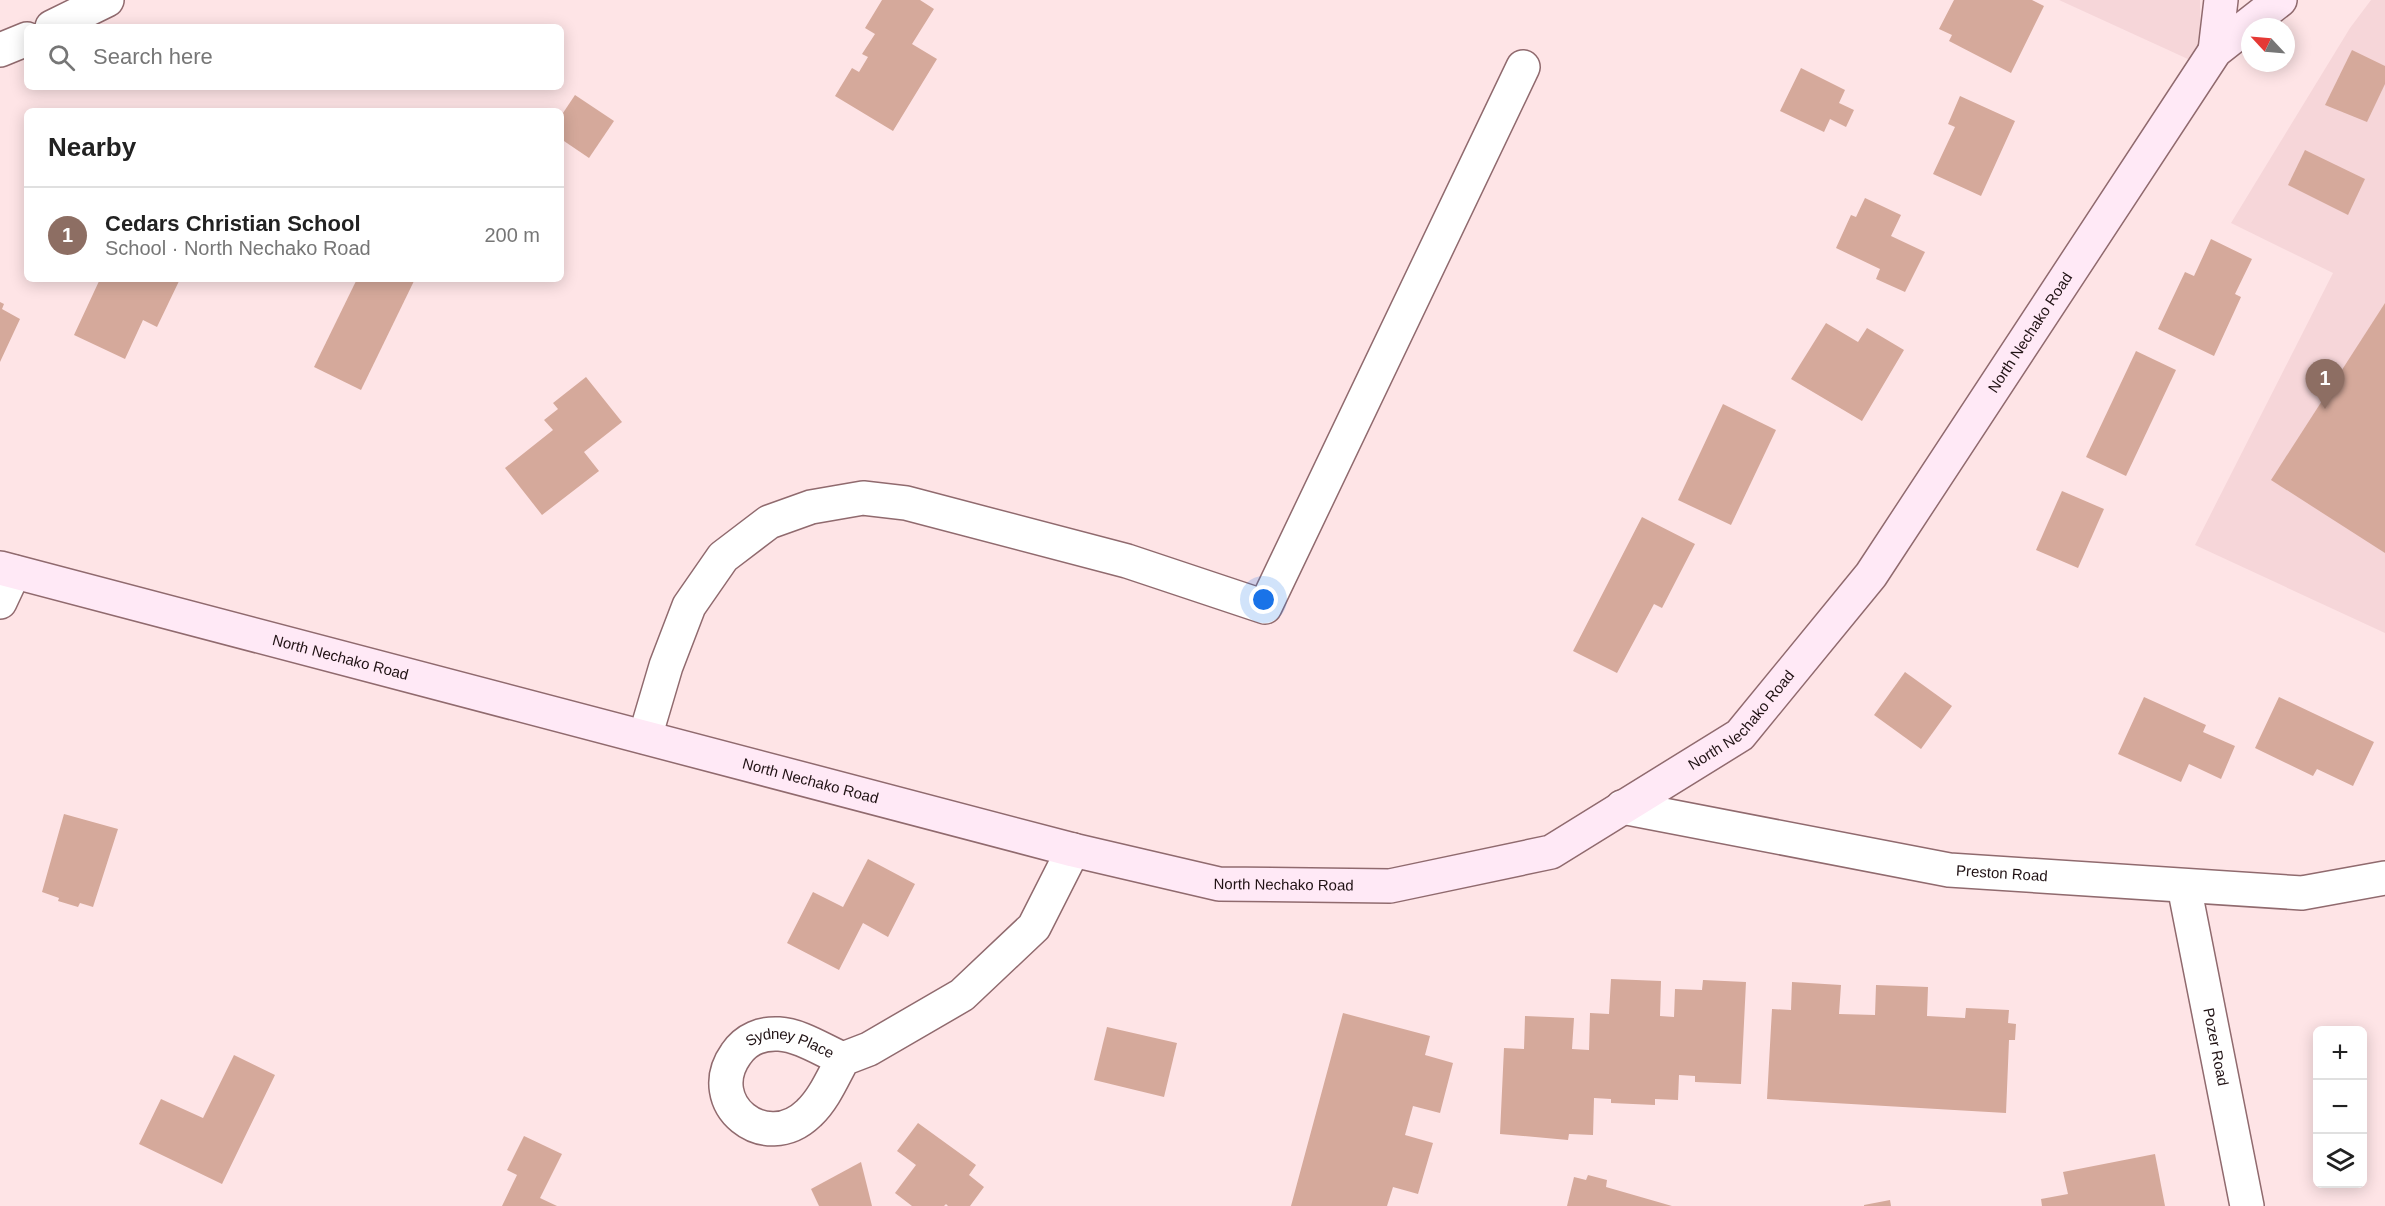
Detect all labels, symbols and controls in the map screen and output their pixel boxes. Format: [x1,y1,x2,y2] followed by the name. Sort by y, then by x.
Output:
[2241,18,2295,72] north arrow
[24,24,564,90] search box
[45,41,78,74] icon: search
[93,44,213,69] text: Search here
[48,132,136,162] text: Nearby
[105,211,361,236] text: Cedars Christian School
[62,224,73,246] text: 1
[484,224,540,246] text: 200 m
[105,237,371,259] text: School · North Nechako Road
[1984,269,2075,396] street label: North Nechako Road
[2306,360,2344,409] pin: 1
[1249,585,1278,614] your location
[271,631,410,683] street label: North Nechako Road
[1685,667,1797,773] street label: North Nechako Road
[741,754,881,807] street label: North Nechako Road
[1956,861,2048,884] street label: Preston Road
[1213,875,1354,894] street label: North Nechako Road
[2200,1006,2232,1087] street label: Pozer Road
[742,1025,837,1061] street label: Sydney Place
[2313,1026,2367,1188] map controls
[2313,1026,2367,1080] button: +
[2313,1080,2367,1134] button: −
[2313,1134,2367,1188] button: layers

